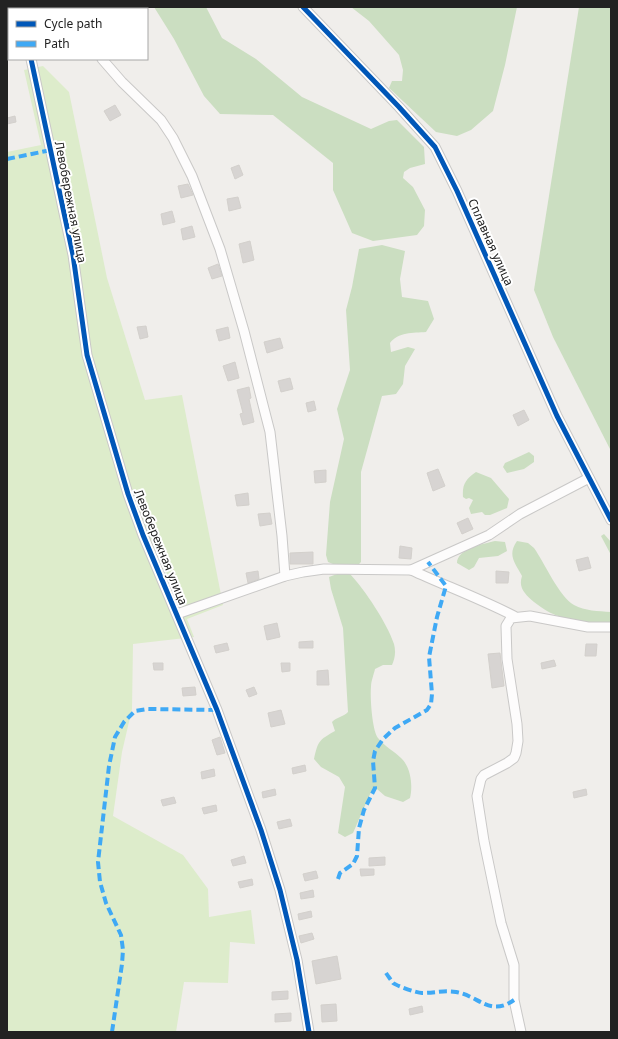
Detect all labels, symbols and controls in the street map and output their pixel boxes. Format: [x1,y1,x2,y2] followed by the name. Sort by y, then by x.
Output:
[8,8,148,60] legend
[44,15,102,32] text: Cycle path
[44,35,70,52] text: Path
[51,140,91,264] street label: Левобережная улица
[464,196,518,288] street label: Сплавная улица
[130,487,192,607] street label: Левобережная улица

